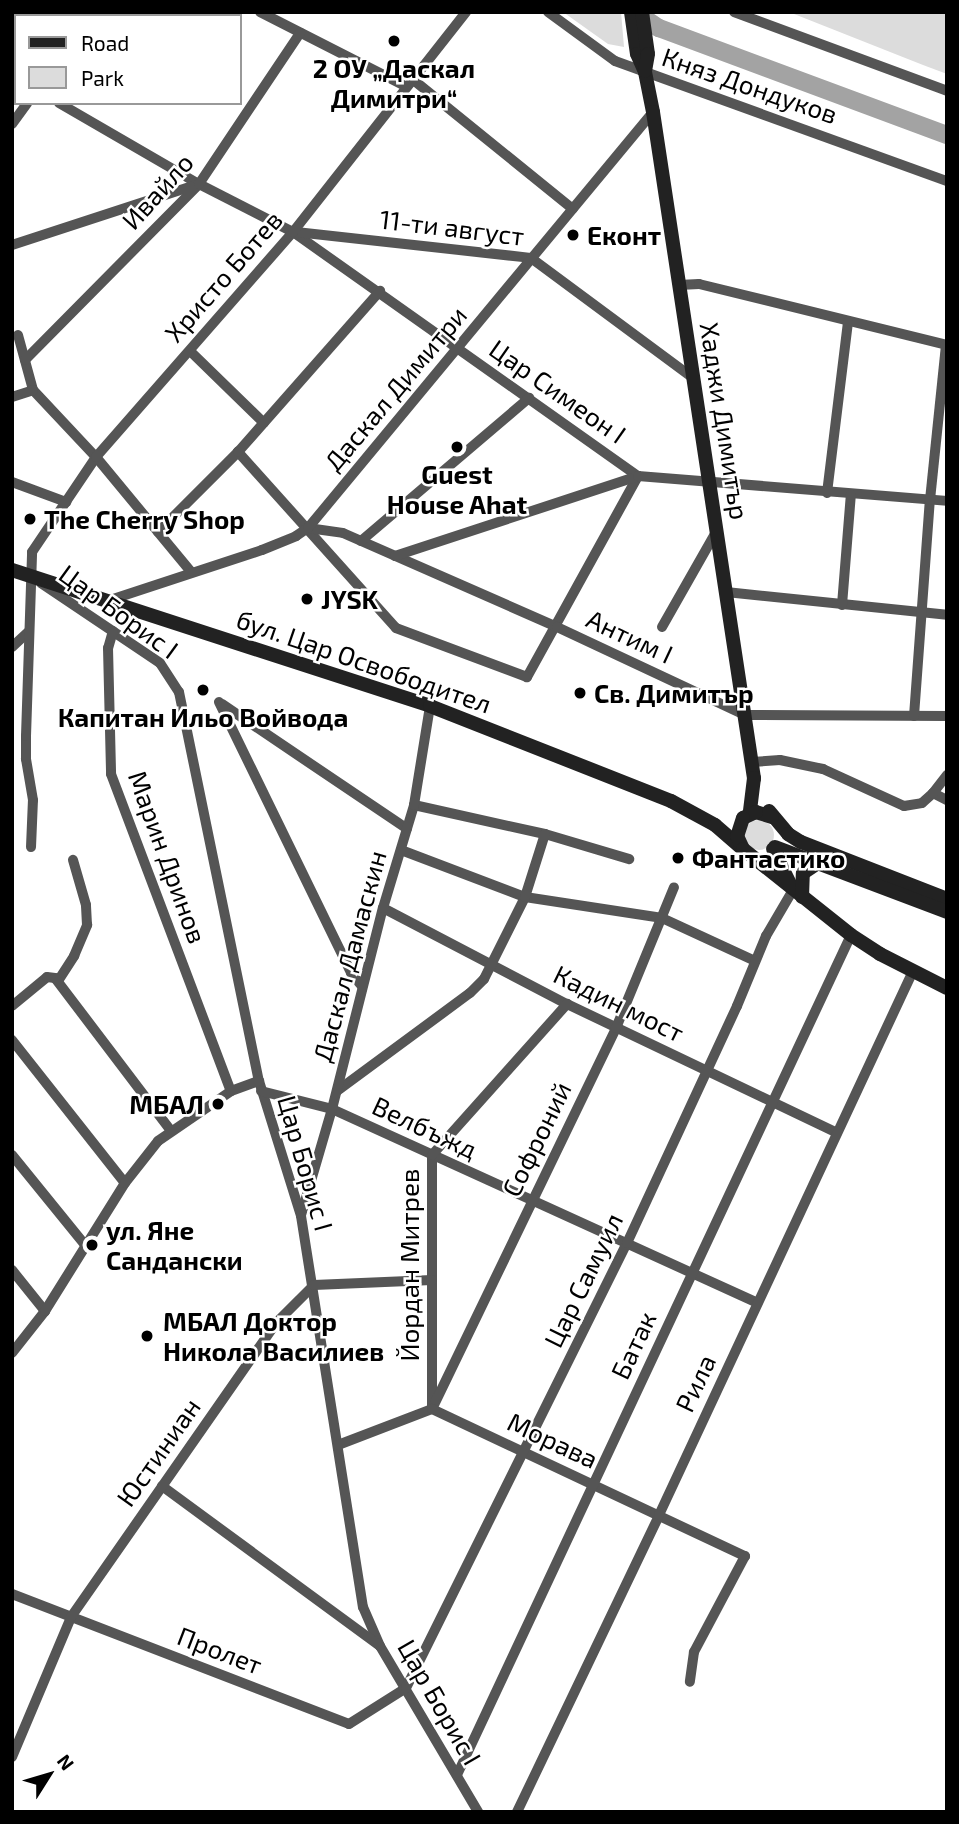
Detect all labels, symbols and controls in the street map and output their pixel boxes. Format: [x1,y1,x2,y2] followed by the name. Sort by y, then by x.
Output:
[14,14,242,105] legend
[81,30,129,55] text: Road
[386,33,402,49] marker: 2 ОУ „Даскал Димитри“
[658,40,842,130] street label: Княз Дондуков
[313,52,475,114] place label: 2 ОУ „Даскал Димитри“
[81,65,124,90] text: Park
[115,147,199,235] street label: Ивайло
[378,203,526,251] street label: 11-ти август
[158,204,288,348] street label: Христо Ботев
[587,219,661,251] place label: Еконт
[565,227,581,243] marker: Еконт
[317,299,473,477] street label: Даскал Димитри
[694,320,756,522] street label: Хаджи Димитър
[484,333,632,449] street label: Цар Симеон I
[449,439,465,455] marker: Guest House Ahat
[387,458,527,520] place label: Guest House Ahat
[44,503,245,535] place label: The Cherry Shop
[22,511,38,527] marker: The Cherry Shop
[53,557,185,665] street label: Цар Борис I
[321,583,378,615] place label: JYSK
[299,591,315,607] marker: JYSK
[232,603,496,719] street label: бул. Цар Освободител
[582,603,678,669] street label: Антим I
[594,677,754,709] place label: Св. Димитър
[195,682,211,698] marker: Капитан Ильо Войвода
[572,685,588,701] marker: Св. Димитър
[58,701,348,733] place label: Капитан Ильо Войвода
[122,766,214,948] street label: Марин Дринов
[692,842,845,874] place label: Фантастико
[306,847,392,1065] street label: Даскал Дамаскин
[670,850,686,866] marker: Фантастико
[549,958,689,1048] street label: Кадин мост
[495,1077,577,1201] street label: Софроний
[129,1088,204,1120] place label: МБАЛ
[368,1089,482,1165] street label: Велбъжд
[272,1092,340,1234] street label: Цар Борис I
[210,1096,226,1112] marker: МБАЛ
[393,1169,425,1361] street label: Йордан Митрев
[537,1208,629,1352] street label: Цар Самуил
[106,1214,243,1276] place label: ул. Яне Сандански
[84,1237,100,1253] marker: ул. Яне Сандански
[163,1305,384,1366] place label: МБАЛ Доктор Никола Василиев
[604,1306,662,1384] street label: Батак
[137,1326,157,1346] marker: МБАЛ Доктор Никола Василиев
[668,1349,722,1417] street label: Рила
[109,1392,207,1512] street label: Юстиниан
[503,1406,603,1474] street label: Морава
[173,1620,267,1680] street label: Пролет
[392,1634,488,1770] street label: Цар Борис I
[14,1740,84,1810] north arrow
[53,1750,79,1774] text: N

